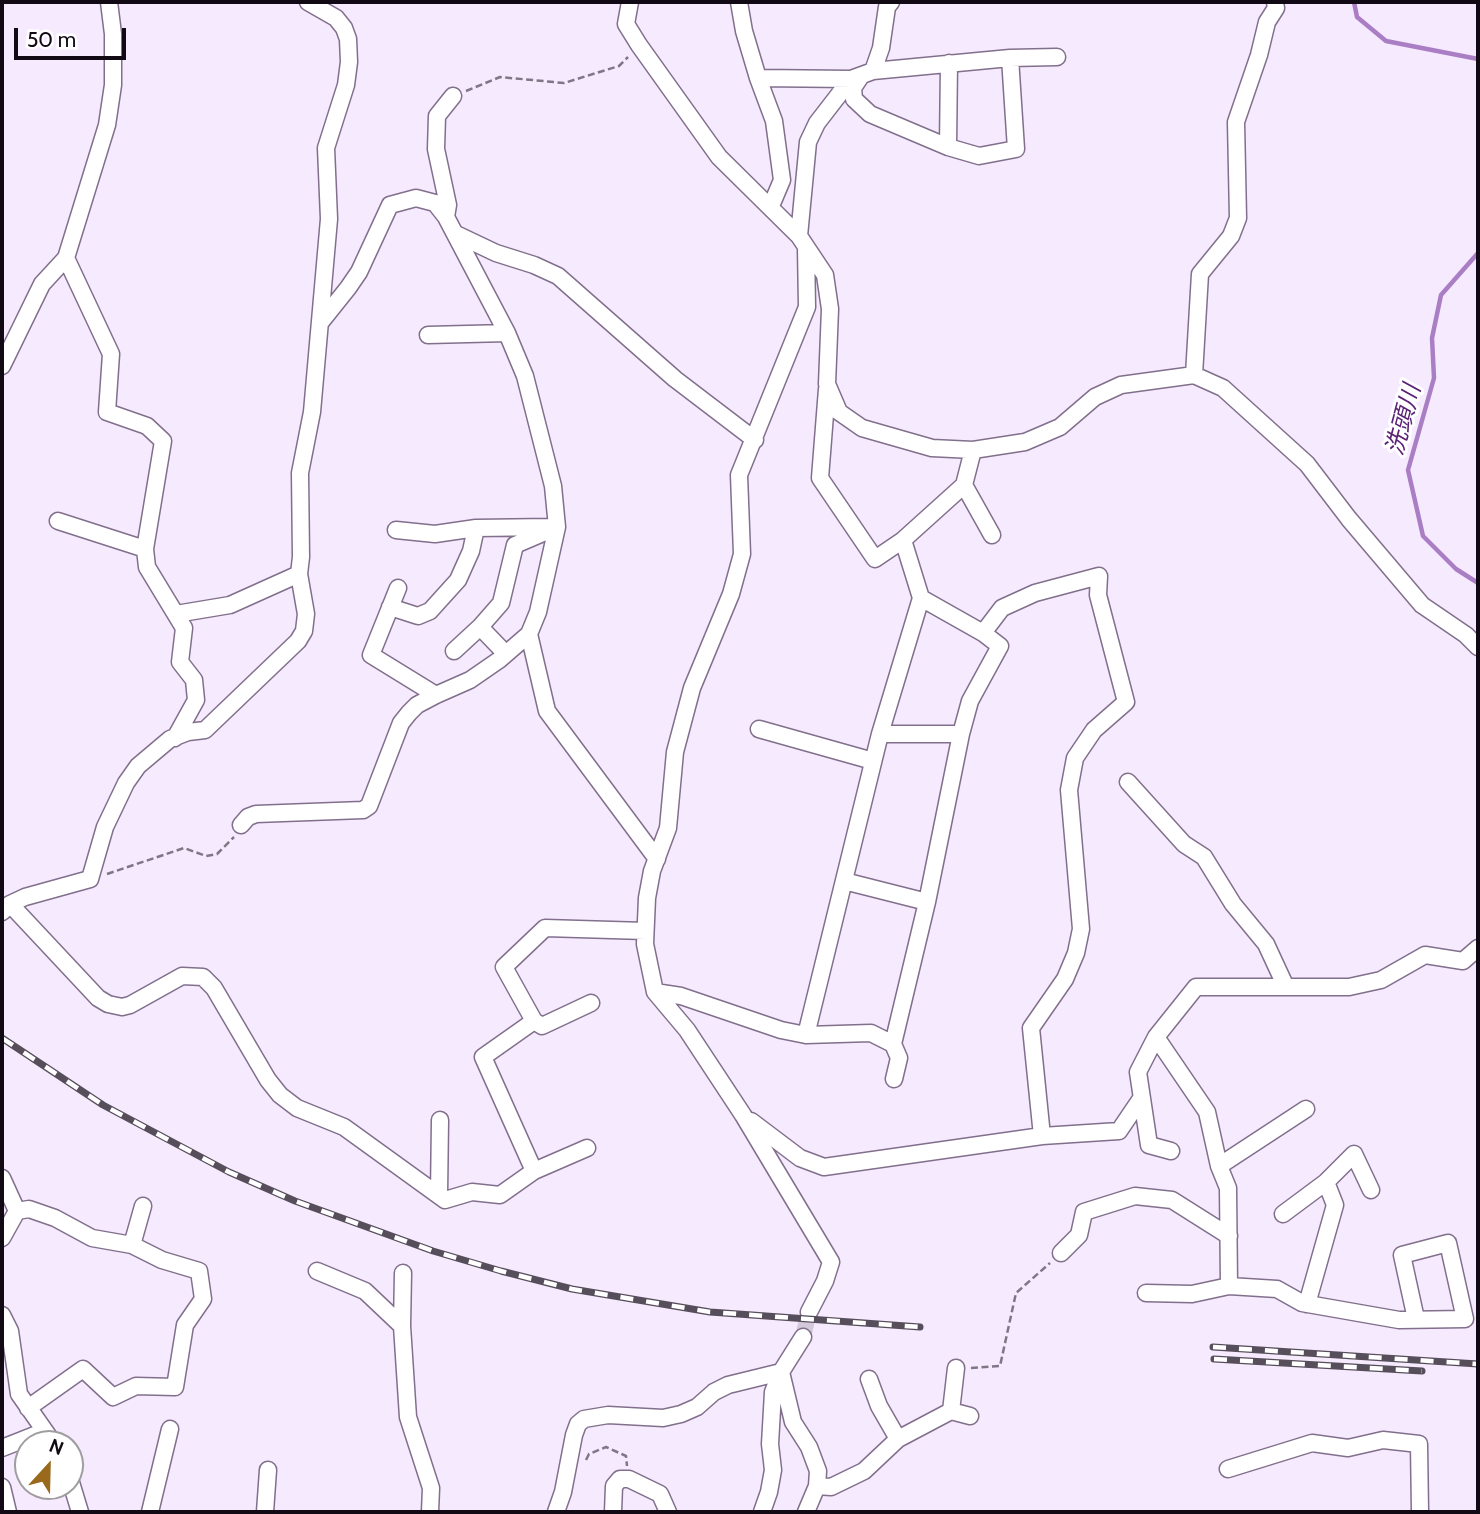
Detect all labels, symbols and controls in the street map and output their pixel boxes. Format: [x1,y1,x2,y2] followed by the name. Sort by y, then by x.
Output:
[18,14,130,58] scale bar
[27,27,76,52] text: 50 m
[1381,381,1427,459] water label: 洗頭川
[14,1430,84,1500] north arrow
[46,1434,67,1460] text: N

